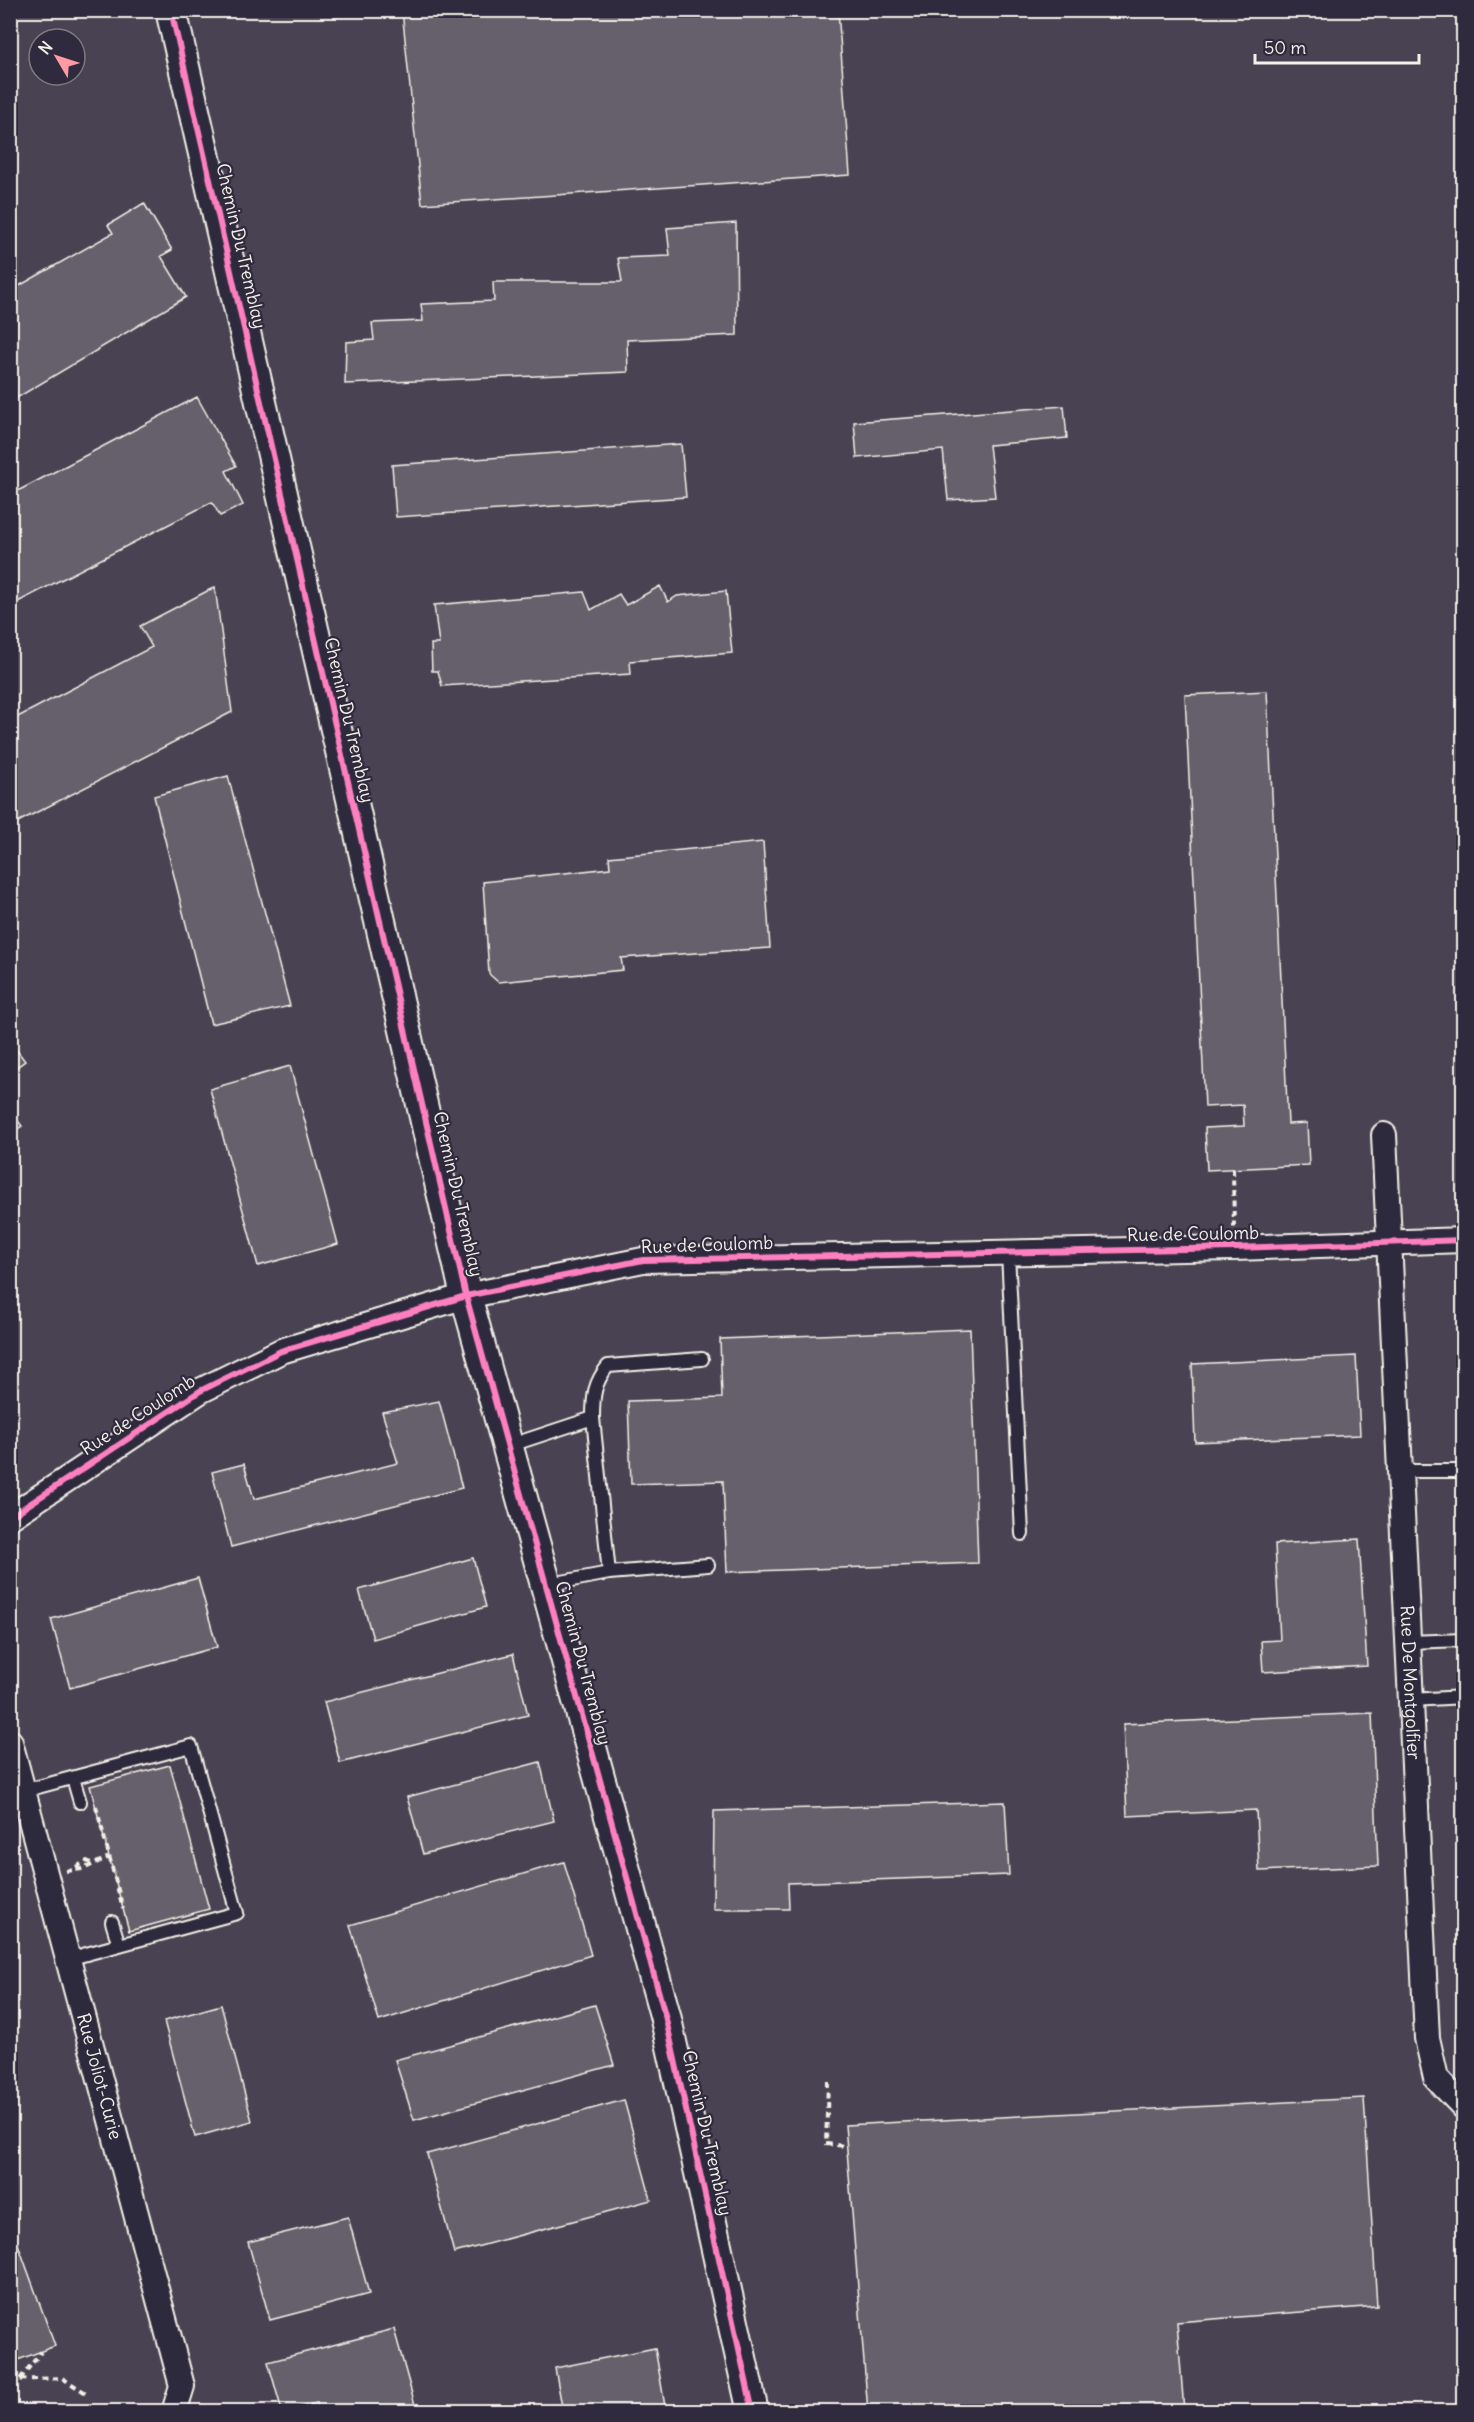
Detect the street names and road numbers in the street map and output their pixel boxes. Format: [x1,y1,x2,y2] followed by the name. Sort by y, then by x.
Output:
[211,161,272,331] street label: Chemin Du Tremblay
[319,635,380,805] street label: Chemin Du Tremblay
[428,1109,489,1279] street label: Chemin Du Tremblay
[1127,1221,1259,1246] street label: Rue de Coulomb
[640,1231,774,1258] street label: Rue de Coulomb
[76,1369,200,1460] street label: Rue de Coulomb
[551,1578,616,1747] street label: Chemin Du Tremblay
[1395,1605,1426,1761] street label: Rue De Montgolfier
[72,2011,128,2142] street label: Rue Joliot-Curie
[677,2048,738,2218] street label: Chemin Du Tremblay

